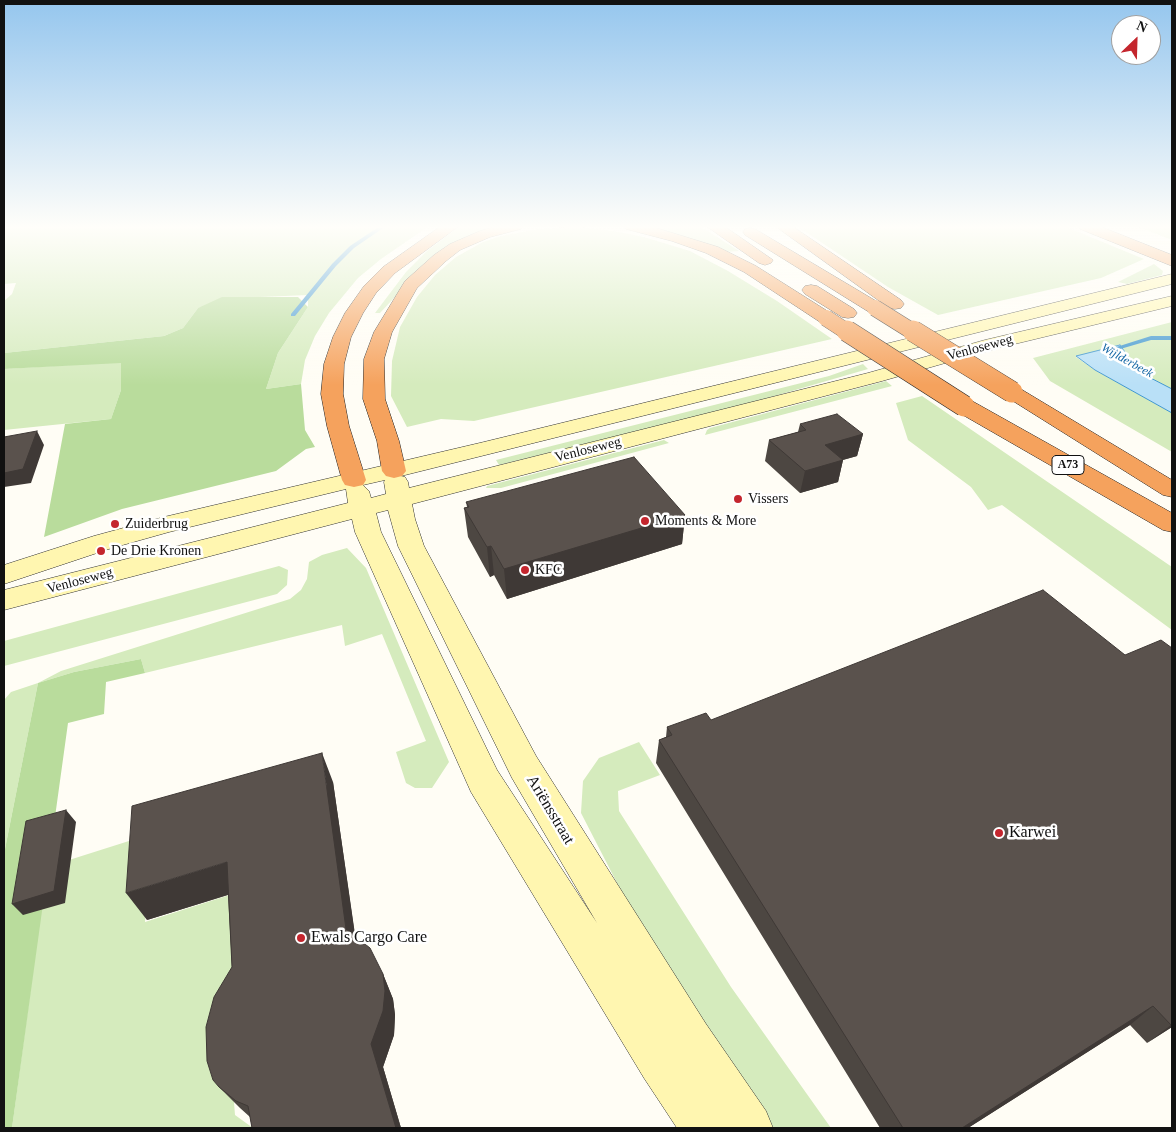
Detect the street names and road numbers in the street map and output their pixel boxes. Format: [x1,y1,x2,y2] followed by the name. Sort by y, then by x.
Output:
[945,331,1015,365] street label: Venloseweg
[553,434,623,466] street label: Venloseweg
[1052,456,1084,474] road number: A73
[45,564,115,598] street label: Venloseweg
[522,772,578,848] street label: Ariënsstraat

